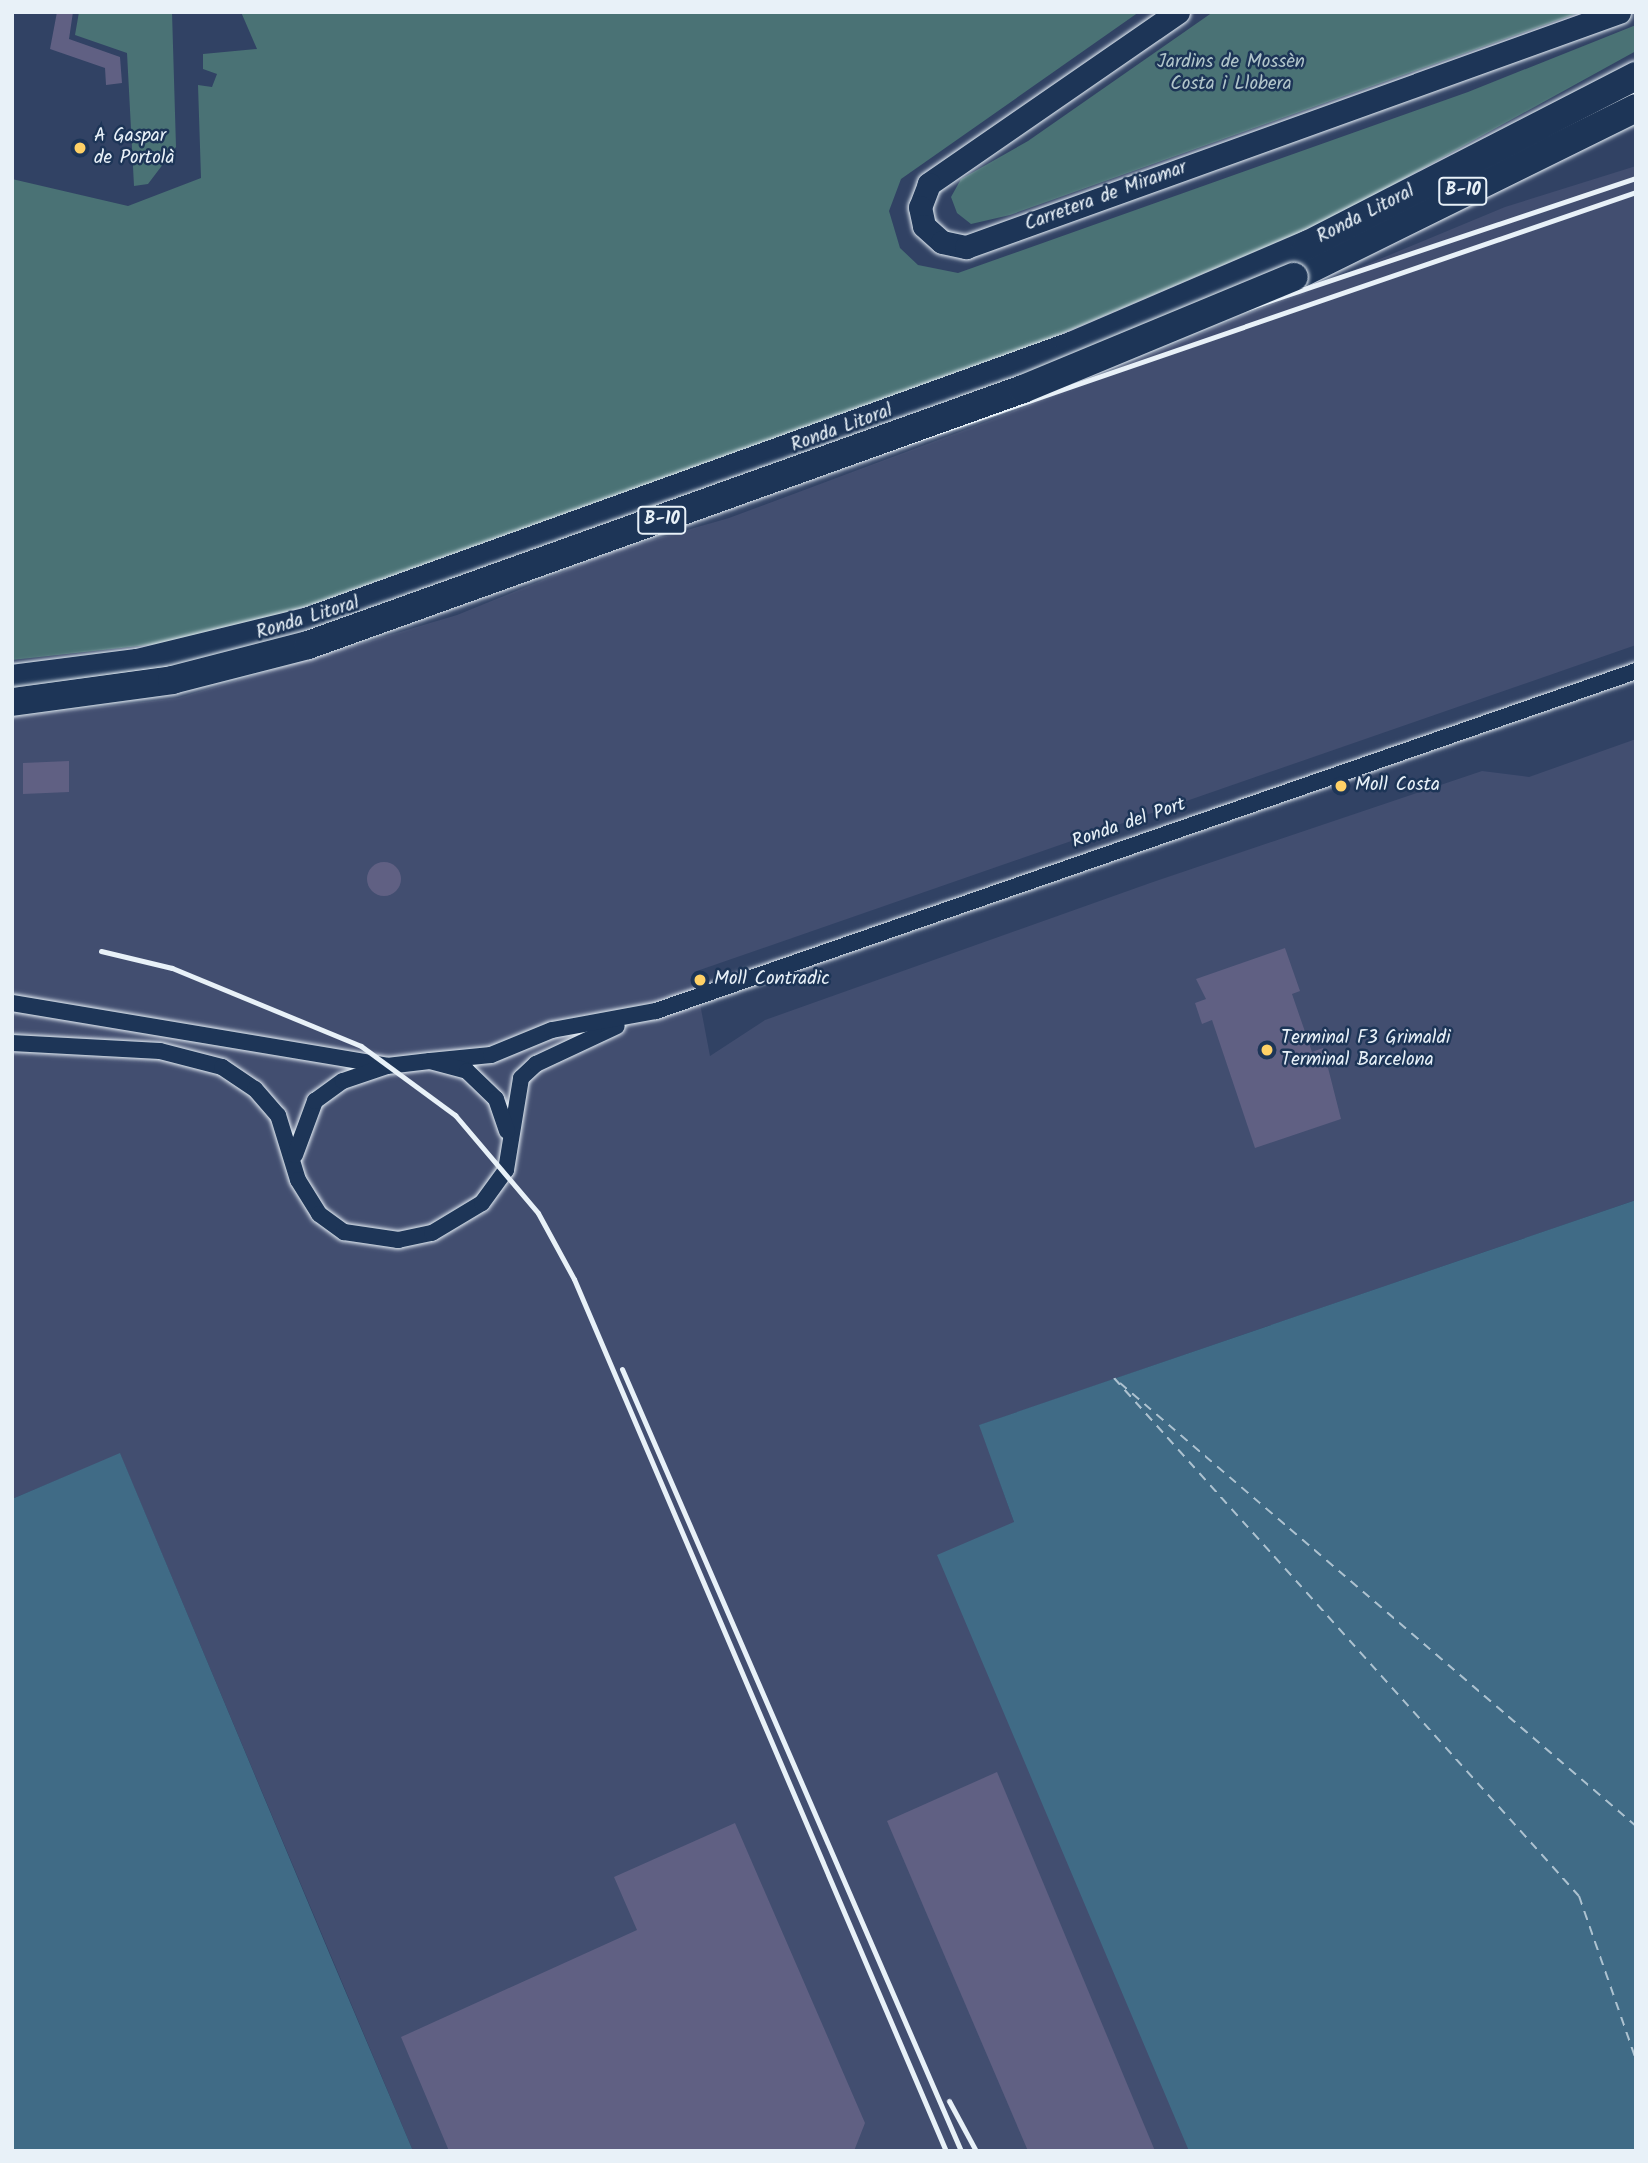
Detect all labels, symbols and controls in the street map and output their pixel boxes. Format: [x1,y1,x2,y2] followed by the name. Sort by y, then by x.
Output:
[1157,52,1305,96] park label: Jardins de Mossèn Costa i Llobera
[94,126,174,170] place label: A Gaspar de Portolà
[72,140,88,156] marker: A Gaspar de Portolà
[1022,157,1190,237] street label: Carretera de Miramar
[1437,176,1489,206] road number: B-10
[1313,181,1419,249] street label: Ronda Litoral
[788,400,896,458] street label: Ronda Litoral
[636,506,688,534] road number: B-10
[254,593,362,645] street label: Ronda Litoral
[1355,775,1440,797] place label: Moll Costa
[1333,778,1349,794] marker: Moll Costa
[1069,794,1189,854] street label: Ronda del Port
[714,969,830,991] place label: Moll Contradic
[692,972,708,988] marker: Moll Contradic
[1281,1028,1450,1072] place label: Terminal F3 Grimaldi Terminal Barcelona
[1259,1042,1275,1058] marker: Terminal F3 Grimaldi Terminal Barcelona

